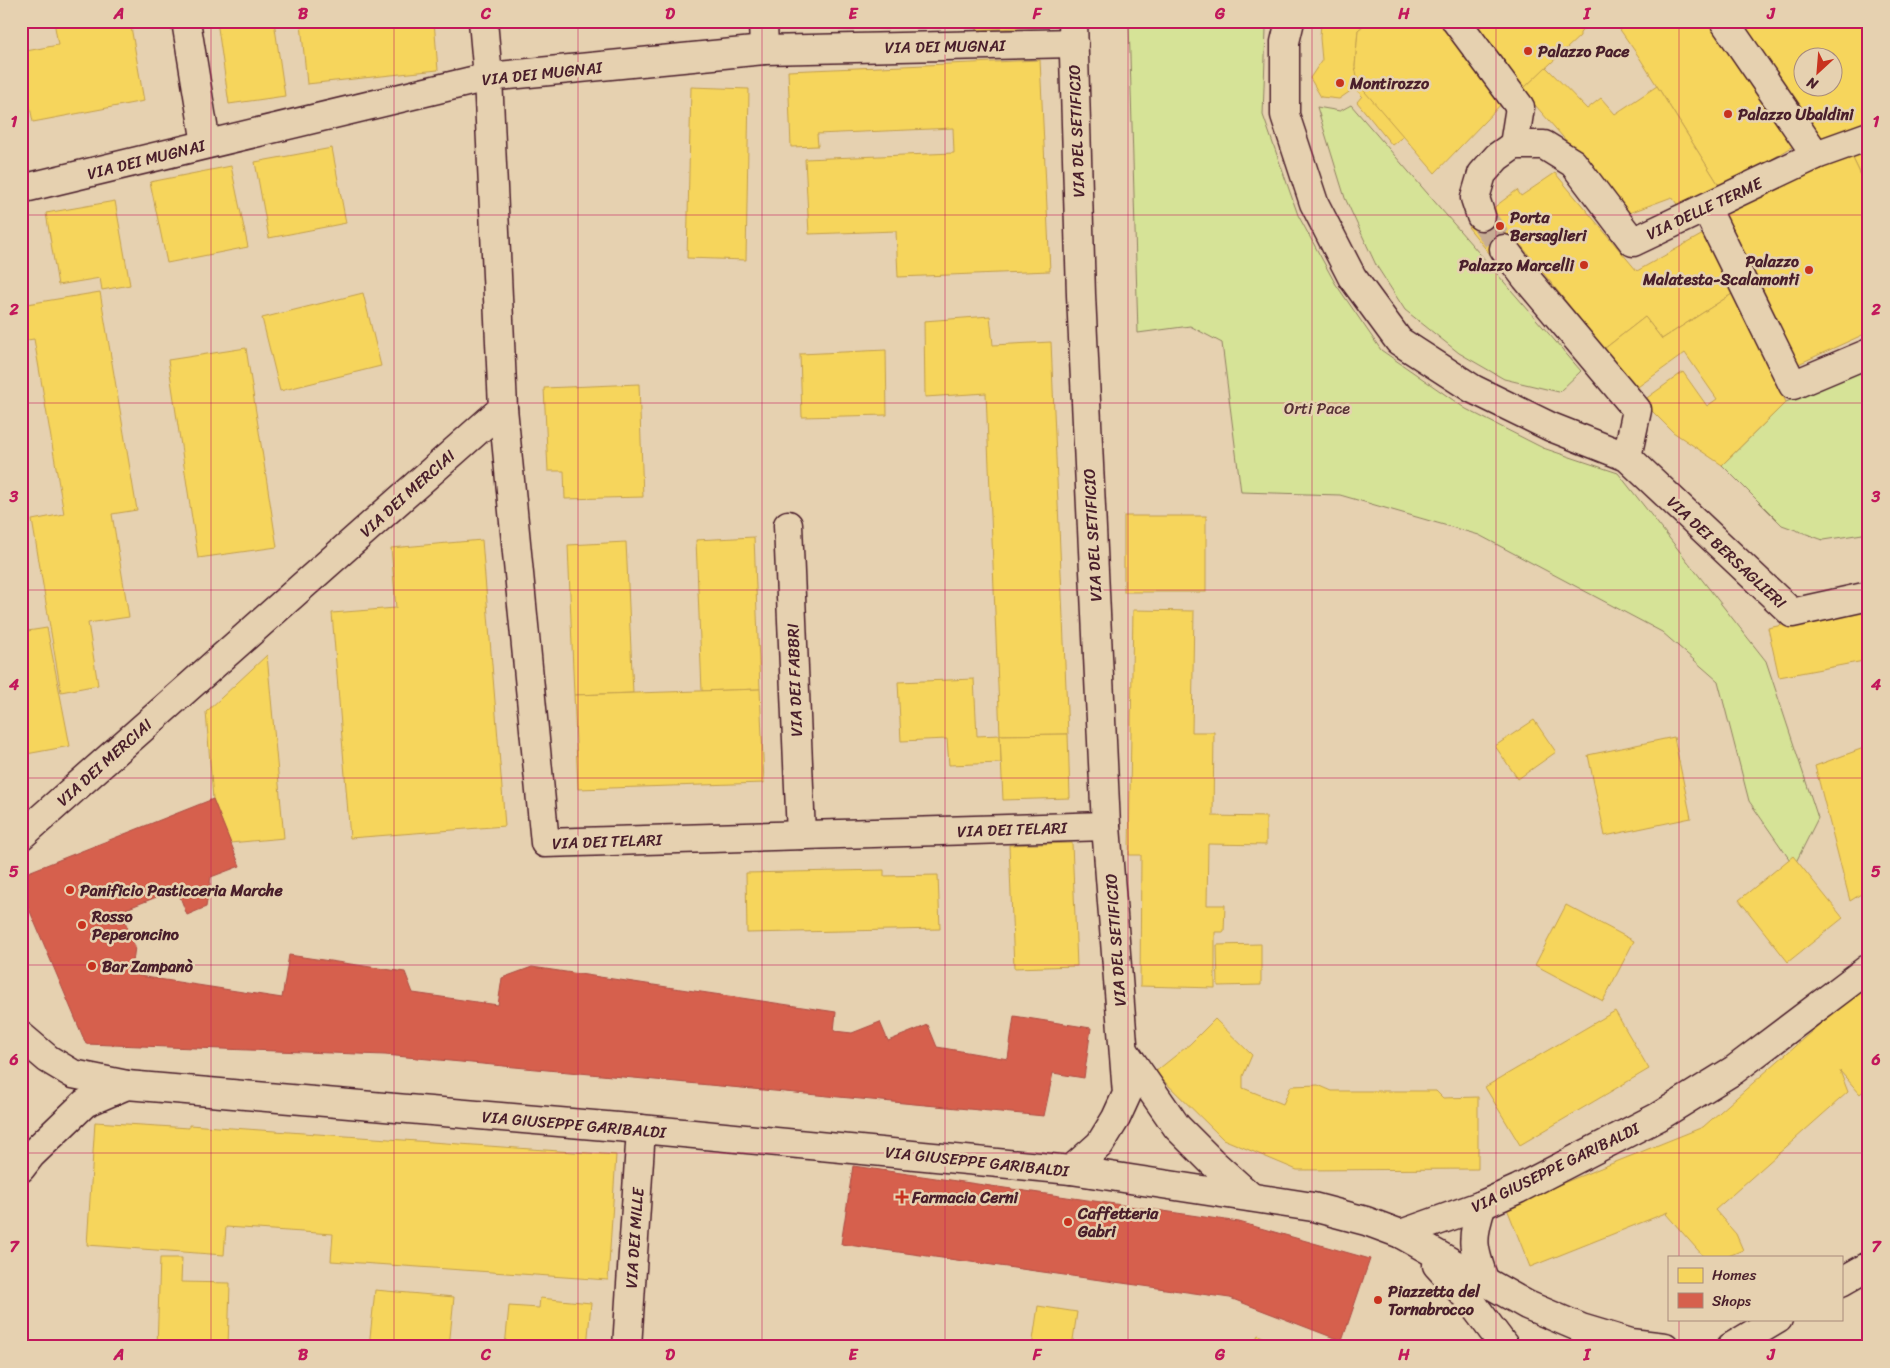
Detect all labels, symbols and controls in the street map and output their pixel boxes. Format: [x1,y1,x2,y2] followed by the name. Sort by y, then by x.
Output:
[113,0,124,28] text: A
[298,0,309,28] text: B
[480,0,492,28] text: C
[665,0,675,28] text: D
[849,0,859,28] text: E
[1032,0,1043,28] text: F
[1214,0,1226,28] text: G
[1397,0,1410,28] text: H
[1583,0,1592,28] text: I
[1766,0,1776,28] text: J
[884,31,1007,62] street label: VIA DEI MUGNAI
[1538,37,1630,66] place label: Palazzo Pace
[1522,45,1534,57] marker: Palazzo Pace
[1792,48,1842,98] north arrow
[481,53,605,94] street label: VIA DEI MUGNAI
[1060,64,1093,198] street label: VIA DEL SETIFICIO
[1349,69,1430,98] place label: Montirozzo
[1802,70,1823,97] text: N
[1334,77,1346,89] marker: Montirozzo
[1738,100,1854,129] place label: Palazzo Ubaldini
[11,107,18,136] text: 1
[1873,107,1880,136] text: 1
[1722,108,1734,120] marker: Palazzo Ubaldini
[84,130,210,188] street label: VIA DEI MUGNAI
[1641,168,1768,248] street label: VIA DELLE TERME
[1510,203,1588,250] place label: Porta Bersaglieri
[1494,220,1506,232] marker: Porta Bersaglieri
[1642,247,1801,294] place label: Palazzo Malatesta-Scalamonti
[1459,251,1575,280] place label: Palazzo Marcelli
[1578,259,1590,271] marker: Palazzo Marcelli
[1803,264,1815,276] marker: Palazzo Malatesta-Scalamonti
[8,295,19,324] text: 2
[1870,295,1881,324] text: 2
[1284,394,1350,423] park label: Orti Pace
[353,442,462,545] street label: VIA DEI MERCIAI
[1075,468,1110,602] street label: VIA DEL SETIFICIO
[9,482,19,511] text: 3
[1871,482,1881,511] text: 3
[1660,489,1794,616] street label: VIA DEI BERSAGLIERI
[778,623,811,737] street label: VIA DEI FABBRI
[8,670,19,699] text: 4
[1870,670,1881,699] text: 4
[50,711,159,814] street label: VIA DEI MERCIAI
[957,813,1069,846] street label: VIA DEI TELARI
[552,825,664,858] street label: VIA DEI TELARI
[9,857,19,886] text: 5
[1871,857,1881,886] text: 5
[1096,873,1135,1007] street label: VIA DEL SETIFICIO
[80,876,283,905] place label: Panificio Pasticceria Marche
[64,884,76,896] marker: Panificio Pasticceria Marche
[91,902,180,949] place label: Rosso Peperoncino
[76,919,88,931] marker: Rosso Peperoncino
[102,952,194,981] place label: Bar Zampanò
[86,960,98,972] marker: Bar Zampanò
[8,1045,19,1074] text: 6
[1870,1045,1881,1074] text: 6
[481,1102,669,1147] street label: VIA GIUSEPPE GARIBALDI
[1466,1113,1646,1221] street label: VIA GIUSEPPE GARIBALDI
[884,1137,1072,1186] street label: VIA GIUSEPPE GARIBALDI
[911,1183,1019,1212] place label: Farmacia Cerni
[617,1186,653,1289] street label: VIA DEI MILLE
[896,1191,908,1203] marker: Farmacia Cerni
[1077,1199,1159,1246] place label: Caffetteria Gabri
[1062,1216,1074,1228] marker: Caffetteria Gabri
[9,1232,20,1261] text: 7
[1871,1232,1882,1261] text: 7
[1668,1256,1842,1320] legend
[1712,1262,1756,1288] text: Homes
[1388,1277,1481,1324] place label: Piazzetta del Tornabrocco
[1712,1288,1752,1314] text: Shops
[1372,1294,1384,1306] marker: Piazzetta del Tornabrocco
[113,1340,124,1368] text: A
[298,1340,309,1368] text: B
[480,1340,492,1368] text: C
[665,1340,675,1368] text: D
[849,1340,859,1368] text: E
[1032,1340,1043,1368] text: F
[1214,1340,1226,1368] text: G
[1397,1340,1410,1368] text: H
[1583,1340,1592,1368] text: I
[1766,1340,1776,1368] text: J

